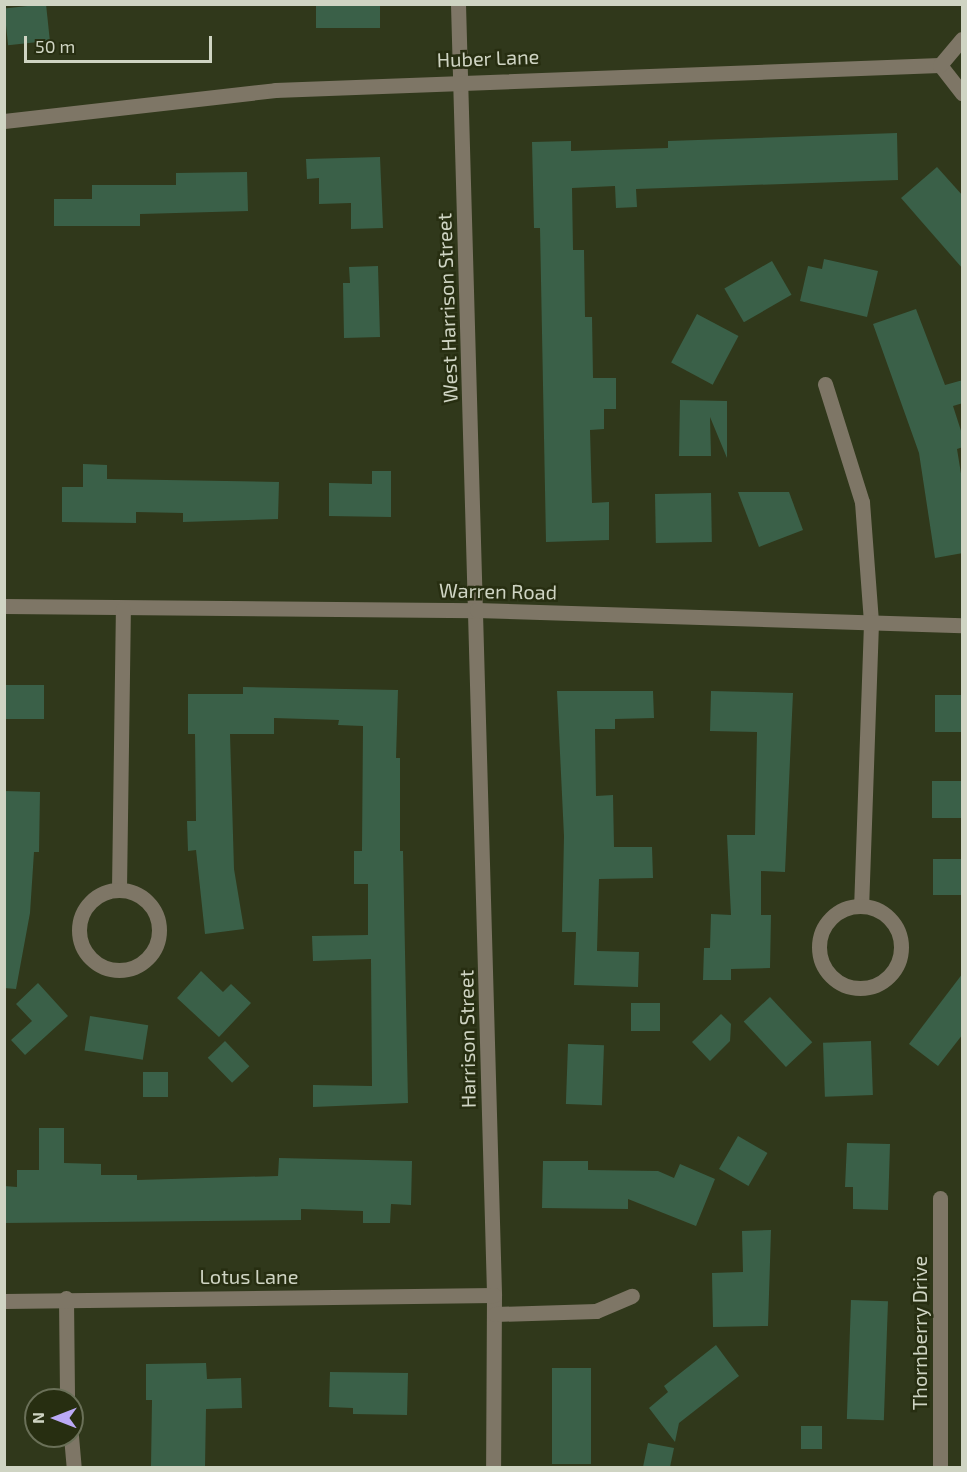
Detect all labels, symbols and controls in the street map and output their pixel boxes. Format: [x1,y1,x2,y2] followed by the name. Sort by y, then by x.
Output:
[27,24,214,62] scale bar
[35,35,75,57] text: 50 m
[436,44,540,72] street label: Huber Lane
[432,213,462,403] street label: West Harrison Street
[439,578,557,604] street label: Warren Road
[454,970,480,1108] street label: Harrison Street
[907,1256,931,1410] street label: Thornberry Drive
[200,1264,298,1288] street label: Lotus Lane
[24,1388,84,1448] north arrow
[28,1412,47,1424] text: N

